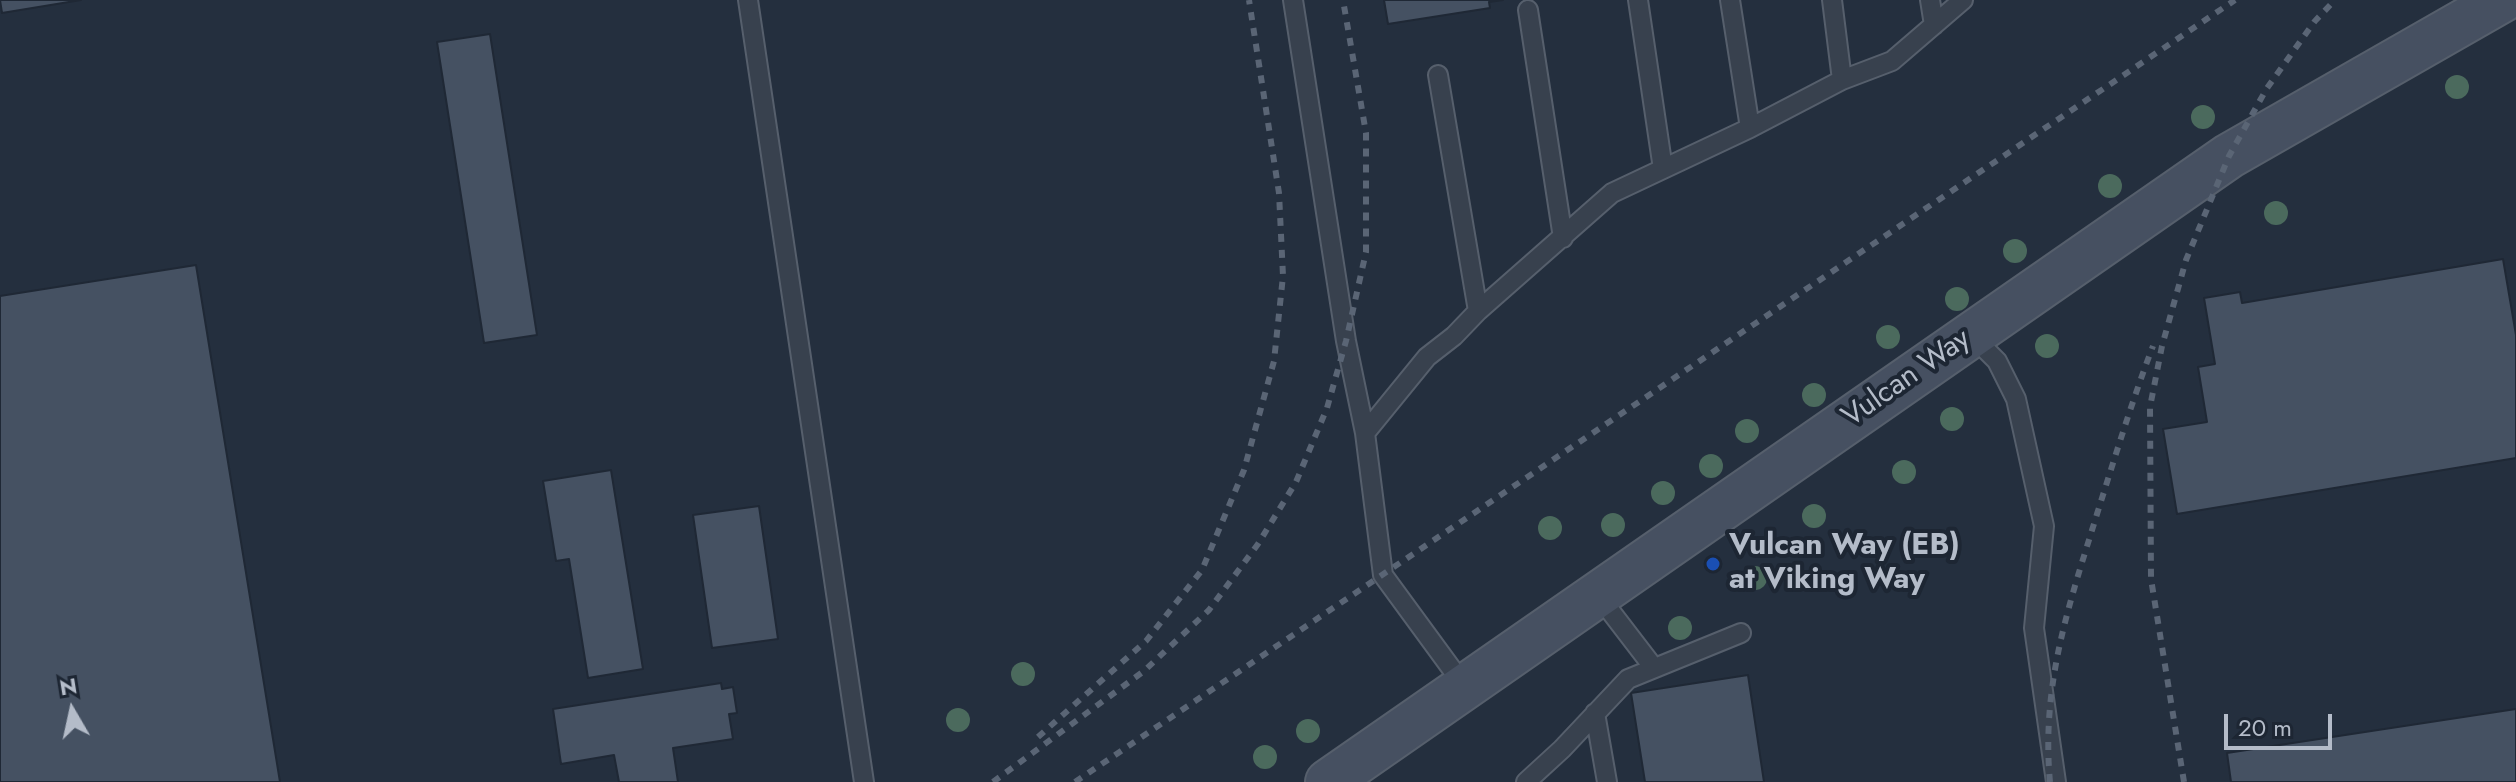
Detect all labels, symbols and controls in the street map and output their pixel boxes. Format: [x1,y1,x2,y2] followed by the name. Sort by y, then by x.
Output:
[1836,322,1978,436] street label: Vulcan Way
[1729,529,1960,600] place label: Vulcan Way (EB) at Viking Way
[1704,555,1722,573] marker: Vulcan Way (EB) at Viking Way
[57,669,79,703] text: N
[32,670,112,750] north arrow
[2228,698,2336,748] scale bar
[2238,710,2292,745] text: 20 m

